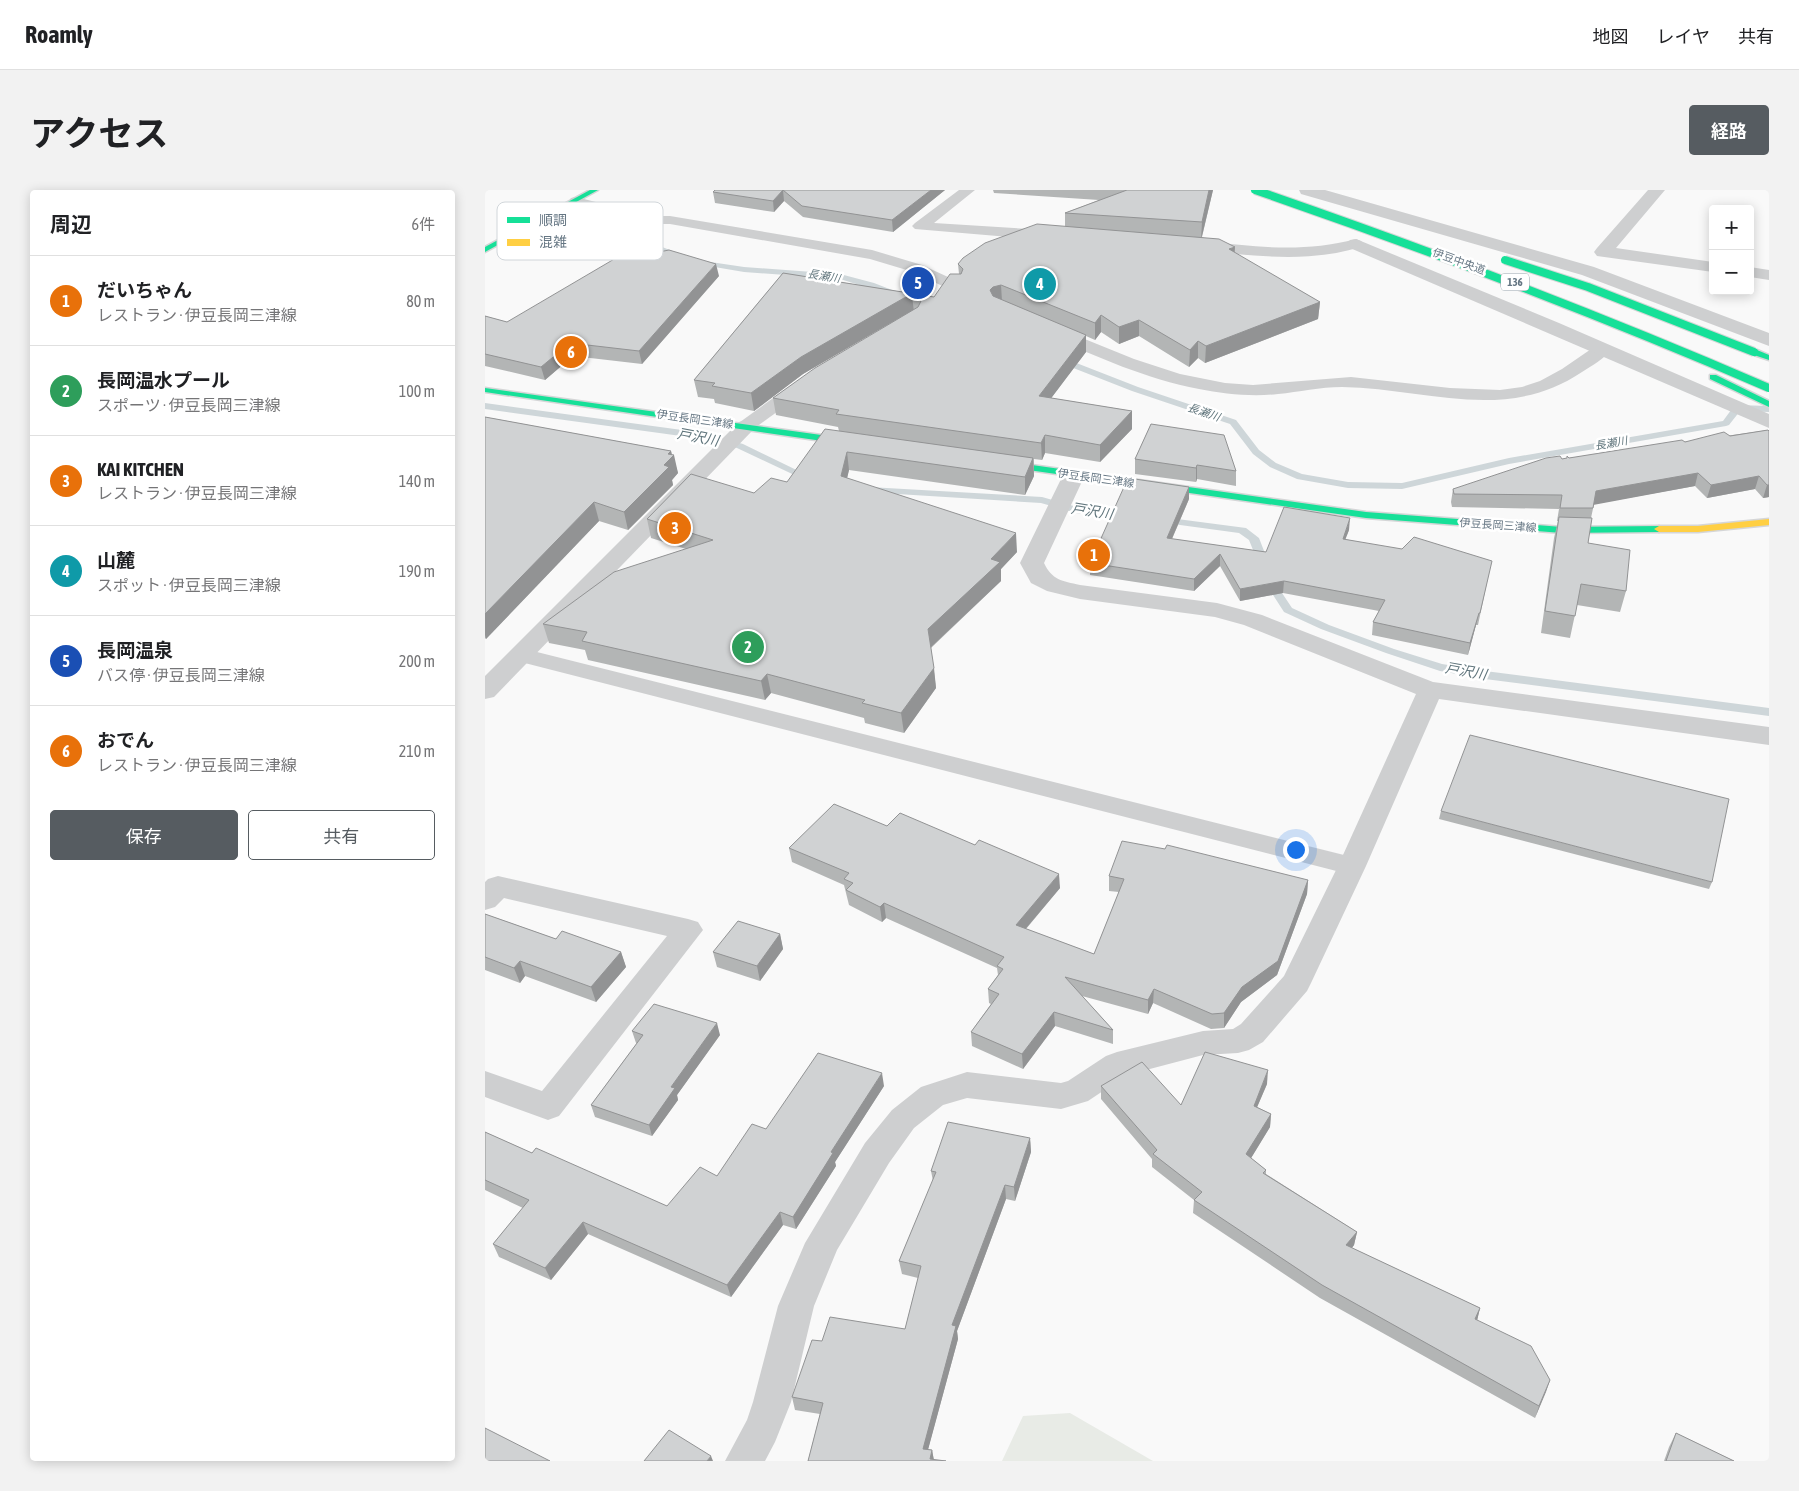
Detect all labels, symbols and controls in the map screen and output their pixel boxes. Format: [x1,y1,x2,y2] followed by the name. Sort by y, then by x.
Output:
[25,21,93,48] text: Roamly
[1593,26,1629,47] text: 地図
[1657,26,1710,47] text: レイヤ
[1738,26,1774,47] text: 共有
[1689,105,1769,155] button: 経路
[30,113,168,153] text: アクセス
[497,202,663,260] legend
[1709,205,1754,295] map controls
[1709,205,1754,250] button: +
[50,212,92,236] text: 周辺
[539,212,567,228] text: 順調
[411,215,435,233] text: 6件
[539,234,567,250] text: 混雑
[1431,246,1487,276] street label: 伊豆中央道
[1709,250,1754,295] button: −
[902,264,934,302] pin: 5
[1024,265,1056,303] pin: 4
[807,267,842,285] water label: 長瀬川
[1501,274,1529,290] road number: 136
[97,279,192,301] text: だいちゃん
[62,292,70,310] text: 1
[406,292,435,310] text: 80 m
[97,306,297,324] text: レストラン · 伊豆長岡三津線
[555,333,587,371] pin: 6
[97,369,230,391] text: 長岡温水プール
[62,382,70,400] text: 2
[399,382,435,400] text: 100 m
[97,396,281,414] text: スポーツ · 伊豆長岡三津線
[1186,401,1222,423] water label: 長瀬川
[656,408,734,430] street label: 伊豆長岡三津線
[676,425,722,449] water label: 戸沢川
[1594,434,1629,452] water label: 長瀬川
[97,458,184,480] text: KAI KITCHEN
[1057,467,1135,489] street label: 伊豆長岡三津線
[62,472,70,490] text: 3
[399,472,435,490] text: 140 m
[97,484,297,502] text: レストラン · 伊豆長岡三津線
[1070,500,1116,522] water label: 戸沢川
[659,509,691,547] pin: 3
[1459,516,1537,534] street label: 伊豆長岡三津線
[1078,536,1110,574] pin: 1
[97,549,135,571] text: 山麓
[62,562,70,580] text: 4
[399,562,435,580] text: 190 m
[97,576,281,594] text: スポット · 伊豆長岡三津線
[732,628,764,666] pin: 2
[97,639,173,661] text: 長岡温泉
[62,652,70,670] text: 5
[399,652,435,670] text: 200 m
[1444,659,1490,683] water label: 戸沢川
[97,666,265,684] text: バス停 · 伊豆長岡三津線
[97,729,154,751] text: おでん
[62,742,70,760] text: 6
[399,742,435,760] text: 210 m
[97,756,297,774] text: レストラン · 伊豆長岡三津線
[50,810,238,860] button: 保存
[248,810,435,860] button: 共有
[1283,837,1309,863] your location

